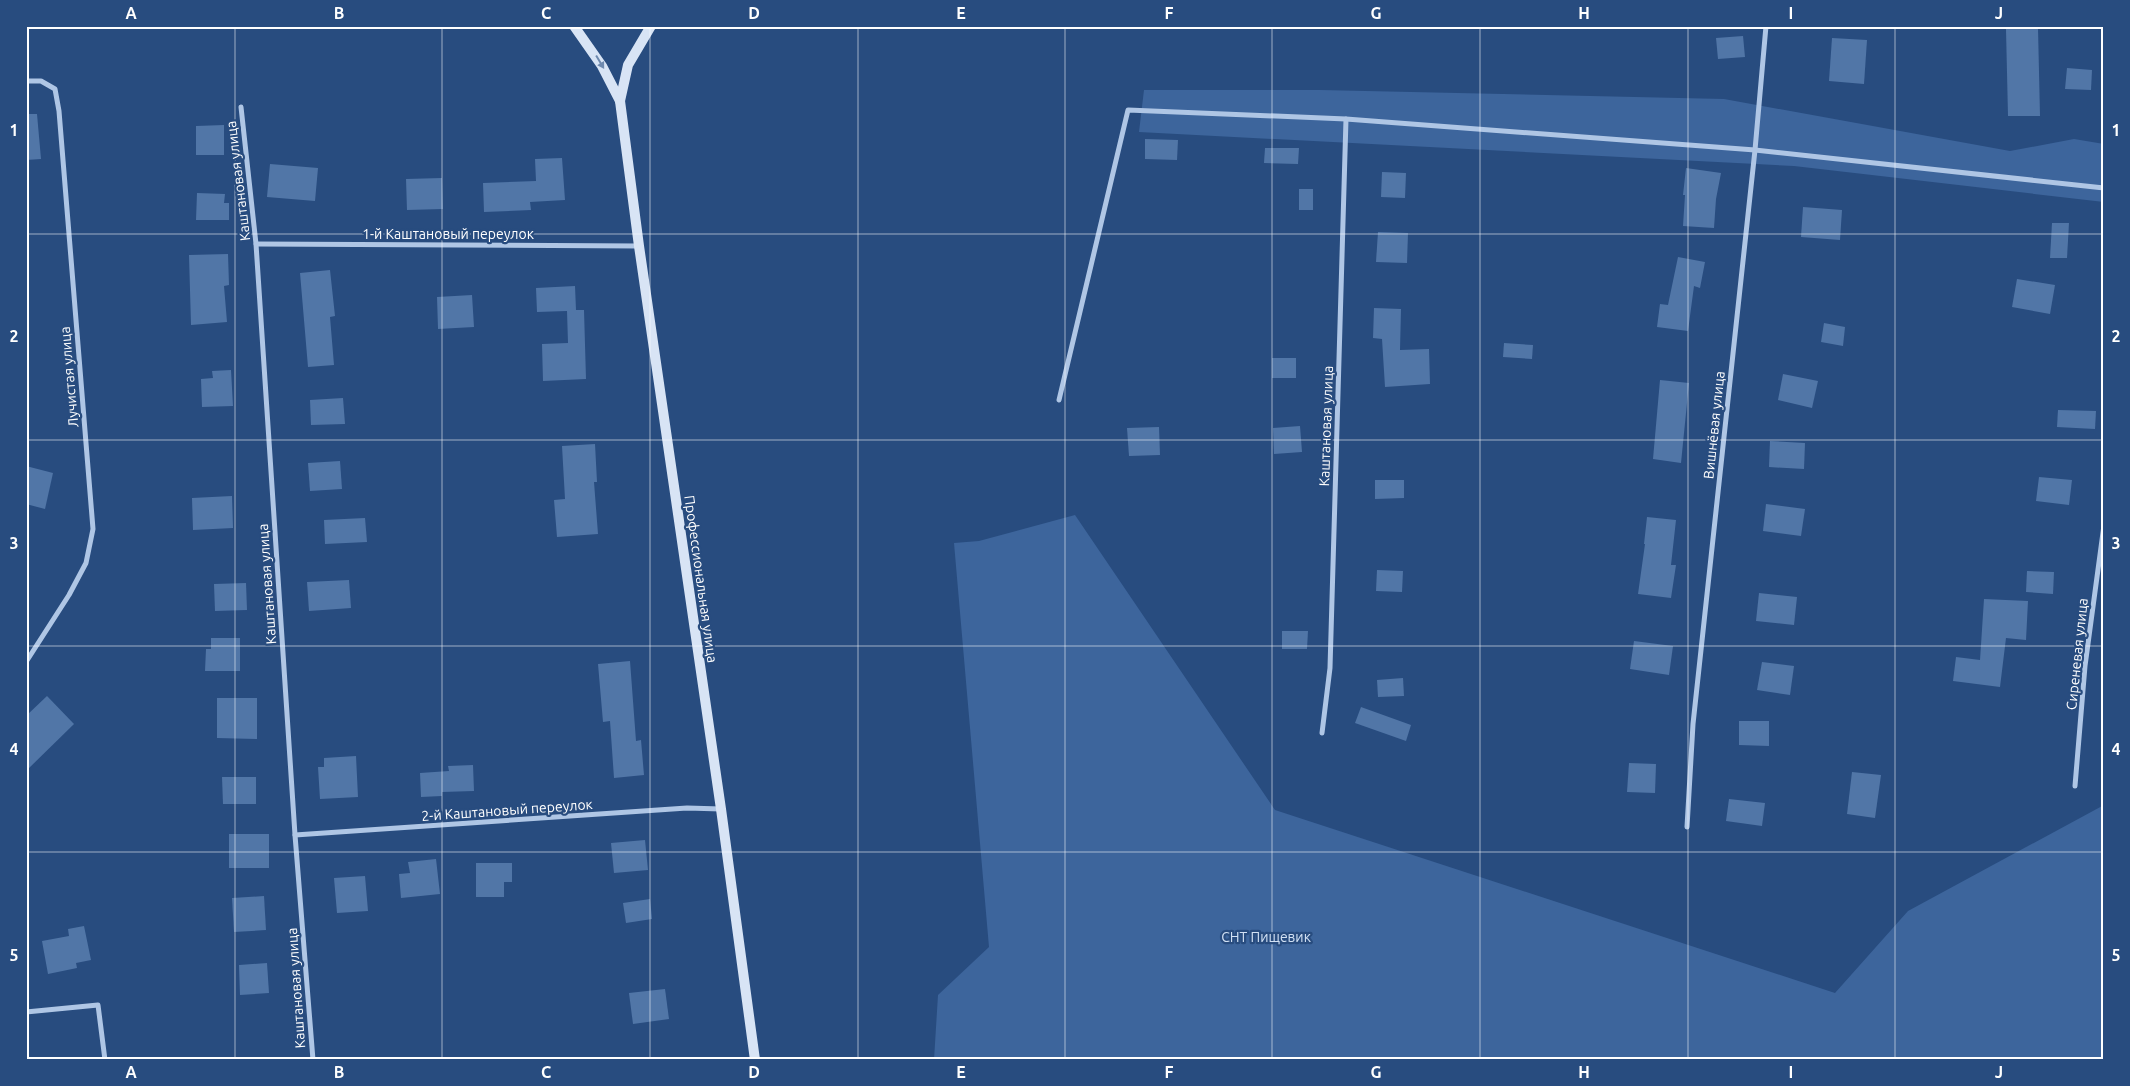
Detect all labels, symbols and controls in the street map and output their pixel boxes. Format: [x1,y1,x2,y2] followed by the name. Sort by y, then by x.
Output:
[125,4,137,22] text: A
[334,4,344,22] text: B
[541,4,551,22] text: C
[748,4,760,22] text: D
[956,4,966,22] text: E
[1165,4,1174,22] text: F
[1370,4,1382,22] text: G
[1578,4,1590,22] text: H
[1789,4,1793,22] text: I
[1995,4,2003,22] text: J
[595,56,604,69] one-way arrow
[223,120,253,242] street label: Каштановая улица
[9,121,19,139] text: 1
[2111,121,2121,139] text: 1
[362,226,534,242] street label: 1-й Каштановый переулок
[57,326,81,428] street label: Лучистая улица
[9,327,19,345] text: 2
[2111,327,2121,345] text: 2
[1316,365,1336,487] street label: Каштановая улица
[1700,370,1728,480] street label: Вишнёвая улица
[681,494,721,664] street label: Профессиональная улица
[255,523,279,645] street label: Каштановая улица
[9,534,19,552] text: 3
[2111,534,2121,552] text: 3
[2063,597,2091,711] street label: Сиреневая улица
[9,740,19,758] text: 4
[2111,740,2121,758] text: 4
[421,796,593,824] street label: 2-й Каштановый переулок
[284,927,308,1049] street label: Каштановая улица
[1221,929,1311,945] park label: СНТ Пищевик
[9,946,19,964] text: 5
[2111,946,2121,964] text: 5
[125,1063,137,1081] text: A
[334,1063,344,1081] text: B
[541,1063,551,1081] text: C
[748,1063,760,1081] text: D
[956,1063,966,1081] text: E
[1165,1063,1174,1081] text: F
[1370,1063,1382,1081] text: G
[1578,1063,1590,1081] text: H
[1789,1063,1793,1081] text: I
[1995,1063,2003,1081] text: J

